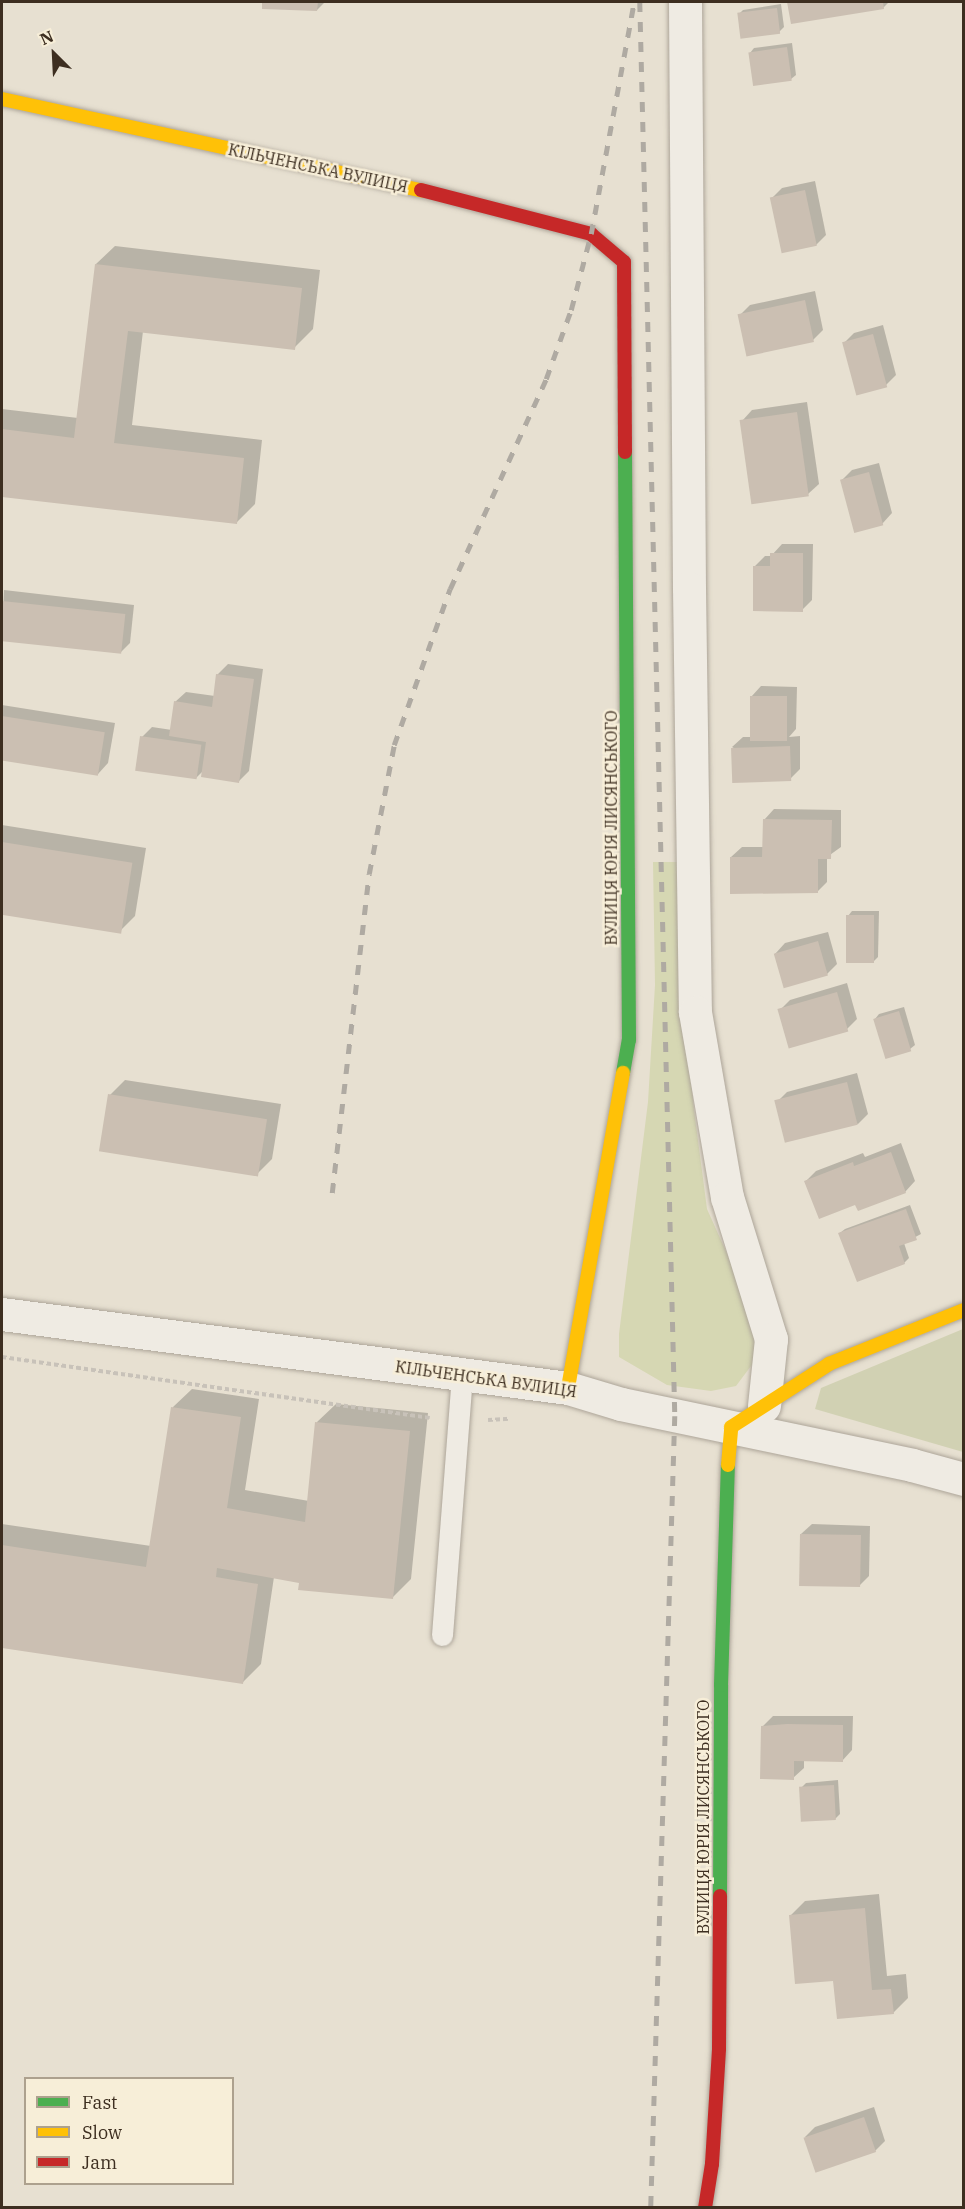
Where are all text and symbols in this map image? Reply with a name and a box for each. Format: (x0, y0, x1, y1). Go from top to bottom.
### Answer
north arrow (24, 24, 84, 84)
text: N (37, 26, 57, 49)
street label: КІЛЬЧЕНСЬКА ВУЛИЦЯ (226, 140, 410, 196)
street label: ВУЛИЦЯ ЮРІЯ ЛИСЯНСЬКОГО (601, 710, 621, 946)
street label: КІЛЬЧЕНСЬКА ВУЛИЦЯ (394, 1357, 578, 1401)
street label: ВУЛИЦЯ ЮРІЯ ЛИСЯНСЬКОГО (693, 1699, 713, 1935)
legend (24, 2077, 234, 2185)
text: Fast (82, 2091, 117, 2114)
text: Slow (82, 2121, 122, 2144)
text: Jam (82, 2151, 117, 2174)

